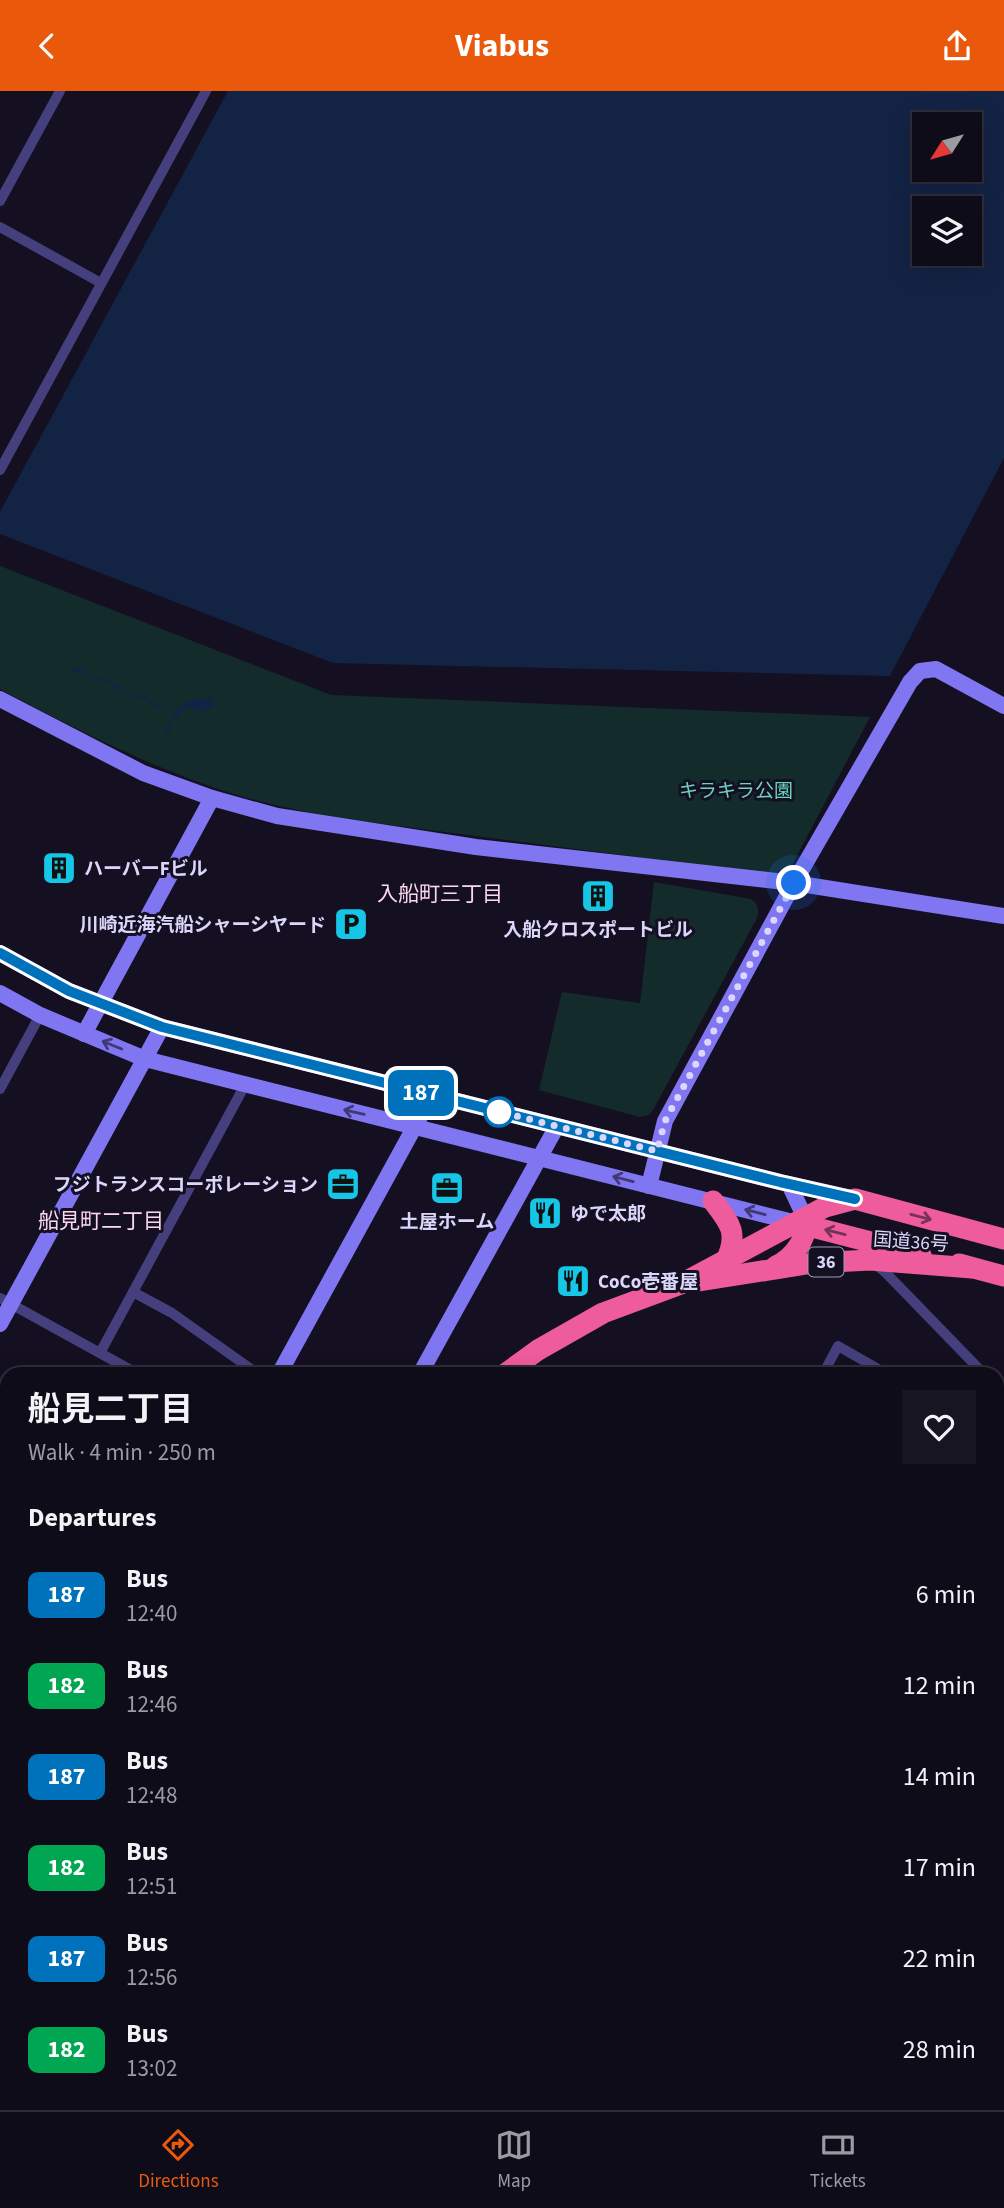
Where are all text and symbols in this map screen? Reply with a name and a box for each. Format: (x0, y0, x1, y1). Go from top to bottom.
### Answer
text: Viabus (455, 23, 549, 69)
icon: back (28, 27, 66, 65)
icon: share (938, 27, 976, 65)
north arrow (912, 112, 982, 182)
map controls (912, 112, 982, 266)
button: layers (912, 196, 982, 266)
park label: キラキラ公園 (679, 778, 793, 805)
building icon: ハーバーFビル (40, 849, 78, 887)
place label: ハーバーFビル (84, 856, 208, 883)
your location (776, 865, 811, 900)
building icon: 入船クロスポートビル (579, 877, 617, 915)
district label: 入船町三丁目 (377, 879, 503, 909)
parking icon: 川崎近海汽船シャーシヤード (332, 905, 370, 943)
place label: 川崎近海汽船シャーシヤード (79, 912, 326, 939)
place label: 入船クロスポートビル (503, 917, 693, 944)
one-way arrow (101, 1038, 123, 1051)
line badge: 187 (381, 1070, 461, 1116)
text: 187 (402, 1075, 440, 1110)
unlabelled marker (484, 1097, 514, 1127)
one-way arrow (343, 1105, 366, 1118)
office icon: フジトランスコーポレーション (324, 1165, 362, 1203)
office icon: 土屋ホーム (428, 1169, 466, 1207)
place label: フジトランスコーポレーション (53, 1172, 318, 1199)
one-way arrow (612, 1172, 634, 1185)
restaurant icon: ゆで太郎 (526, 1194, 564, 1232)
place label: ゆで太郎 (570, 1201, 646, 1228)
one-way arrow (744, 1205, 767, 1218)
district label: 船見町二丁目 (38, 1206, 164, 1236)
place label: 土屋ホーム (400, 1209, 494, 1236)
one-way arrow (909, 1211, 931, 1224)
one-way arrow (824, 1225, 846, 1238)
street label: 国道36号 (872, 1226, 950, 1259)
road number: 36 (808, 1247, 844, 1277)
restaurant icon: CoCo壱番屋 (554, 1262, 592, 1300)
place label: CoCo壱番屋 (598, 1269, 698, 1296)
text: 船見二丁目 (28, 1386, 193, 1433)
button: heart (902, 1390, 976, 1464)
text: Walk · 4 min · 250 m (28, 1436, 216, 1469)
text: Departures (28, 1499, 156, 1536)
text: Bus (126, 1560, 168, 1597)
text: 6 min (916, 1576, 976, 1613)
text: 187 (47, 1577, 86, 1612)
text: 12:40 (126, 1597, 177, 1630)
text: Bus (126, 1651, 168, 1688)
text: 12 min (903, 1667, 976, 1704)
text: 182 (47, 1668, 86, 1703)
text: 12:46 (126, 1688, 177, 1721)
text: Bus (126, 1742, 168, 1779)
text: 14 min (903, 1758, 976, 1795)
text: 187 (47, 1759, 86, 1794)
text: 12:48 (126, 1779, 177, 1812)
text: Bus (126, 1833, 168, 1870)
text: 17 min (903, 1849, 976, 1886)
text: 182 (47, 1850, 86, 1885)
text: 12:51 (126, 1870, 177, 1903)
text: Bus (126, 1924, 168, 1961)
text: 22 min (903, 1940, 976, 1977)
text: 187 (47, 1941, 86, 1976)
text: 12:56 (126, 1961, 177, 1994)
text: Bus (126, 2015, 168, 2052)
text: 28 min (903, 2031, 976, 2068)
text: 182 (47, 2032, 86, 2067)
text: 13:02 (126, 2052, 177, 2085)
tab: Directions (138, 2126, 219, 2195)
tab: Map (495, 2126, 533, 2195)
tab: Tickets (810, 2126, 866, 2195)

